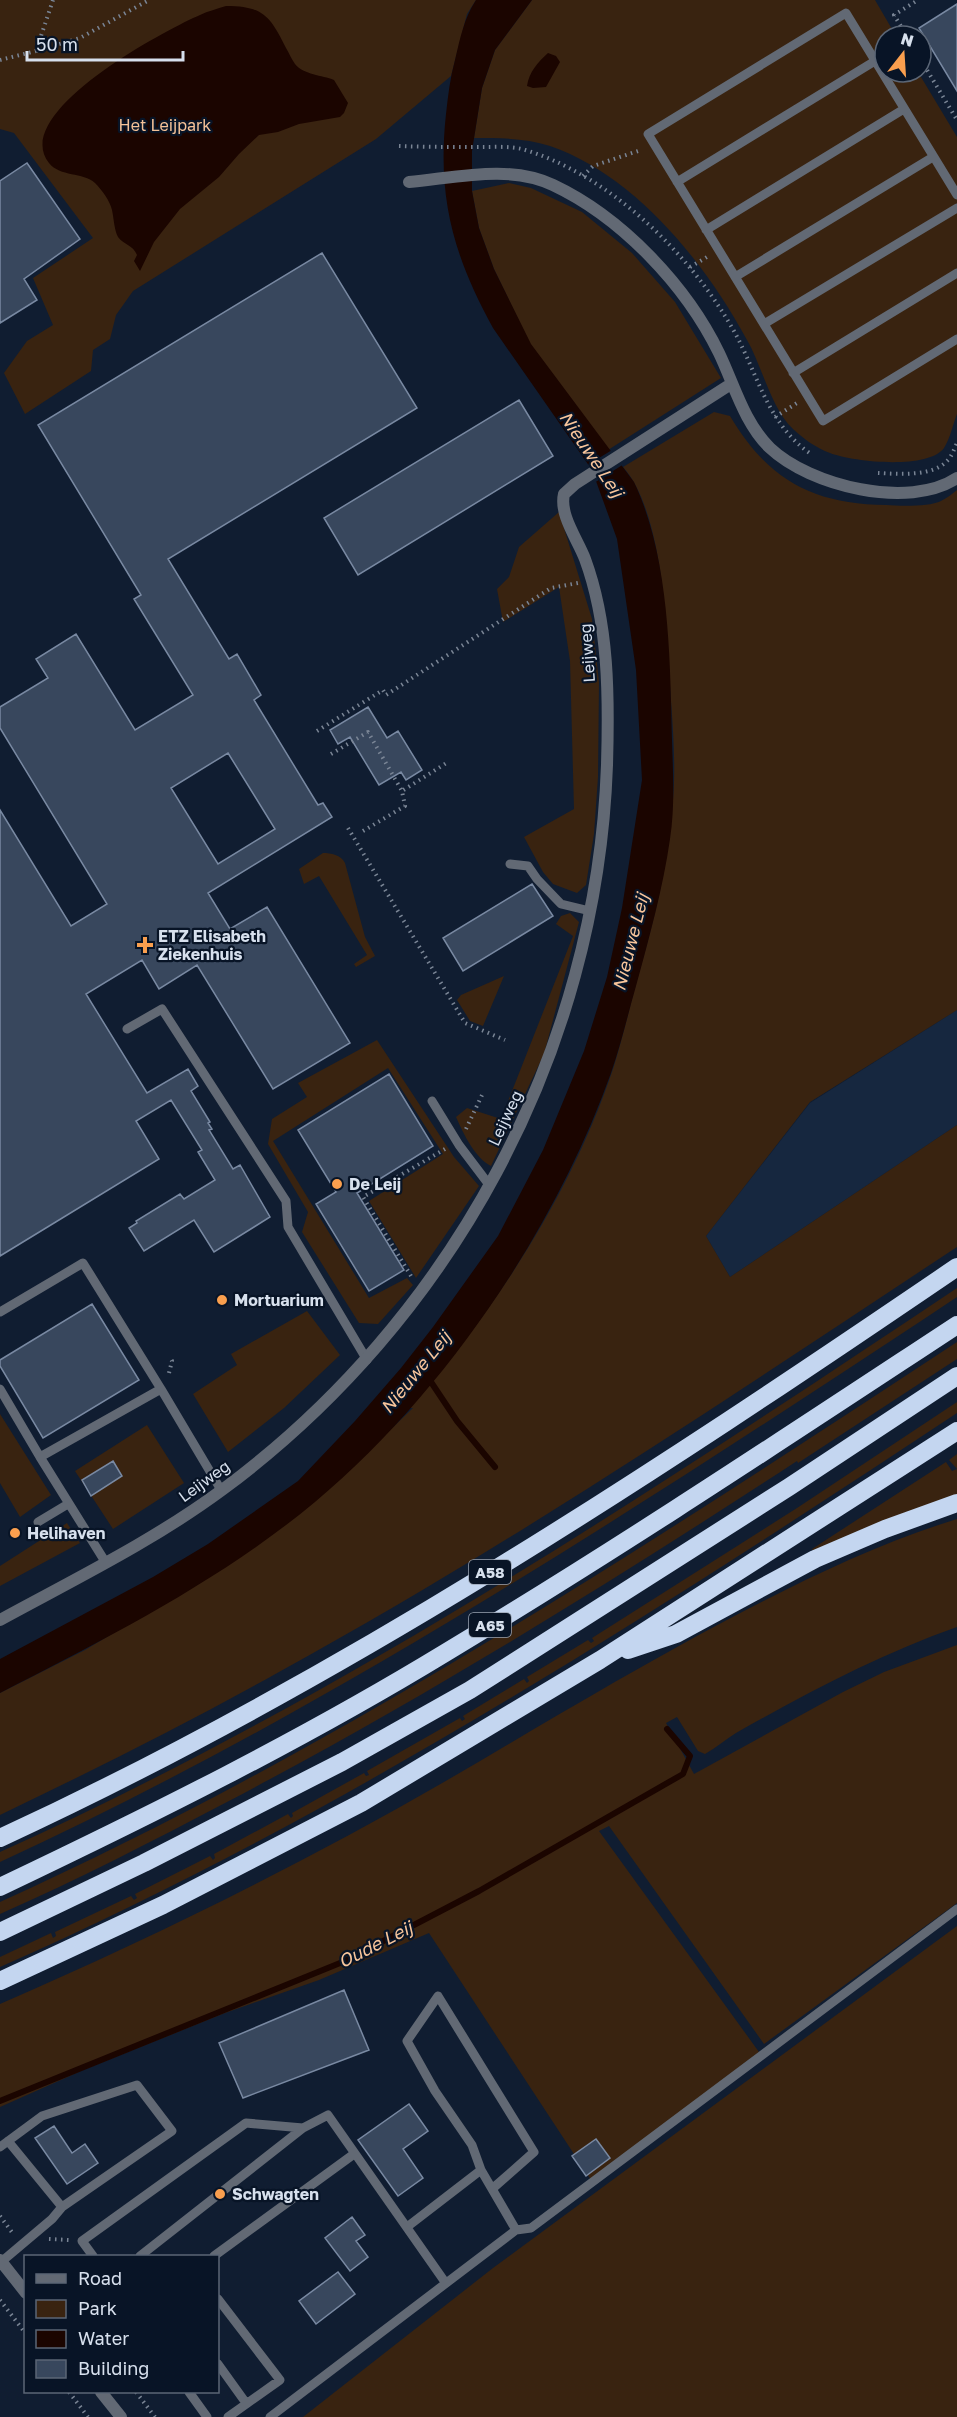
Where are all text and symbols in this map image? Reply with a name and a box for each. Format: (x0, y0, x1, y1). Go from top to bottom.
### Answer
scale bar (27, 24, 183, 62)
north arrow (873, 24, 933, 84)
text: N (899, 28, 916, 51)
text: 50 m (36, 33, 78, 55)
park label: Het Leijpark (119, 115, 211, 135)
water label: Nieuwe Leij (555, 407, 630, 503)
street label: Leijweg (575, 623, 599, 683)
water label: Nieuwe Leij (607, 889, 653, 993)
place label: ETZ Elisabeth Ziekenhuis (158, 926, 266, 964)
marker: ETZ Elisabeth Ziekenhuis (136, 936, 154, 954)
street label: Leijweg (484, 1087, 526, 1149)
place label: De Leij (349, 1174, 401, 1194)
marker: De Leij (330, 1177, 344, 1191)
place label: Mortuarium (234, 1290, 324, 1310)
marker: Mortuarium (215, 1293, 229, 1307)
water label: Nieuwe Leij (375, 1325, 456, 1418)
street label: Leijweg (174, 1456, 234, 1506)
place label: Helihaven (27, 1523, 105, 1543)
marker: Helihaven (8, 1526, 22, 1540)
road number: A58 (469, 1560, 511, 1584)
road number: A65 (469, 1613, 511, 1637)
water label: Oude Leij (334, 1915, 418, 1972)
place label: Schwagten (232, 2184, 319, 2204)
marker: Schwagten (213, 2187, 227, 2201)
legend (24, 2255, 219, 2393)
text: Road (78, 2267, 122, 2289)
text: Park (78, 2297, 117, 2319)
text: Water (78, 2327, 129, 2349)
text: Building (78, 2357, 149, 2379)

